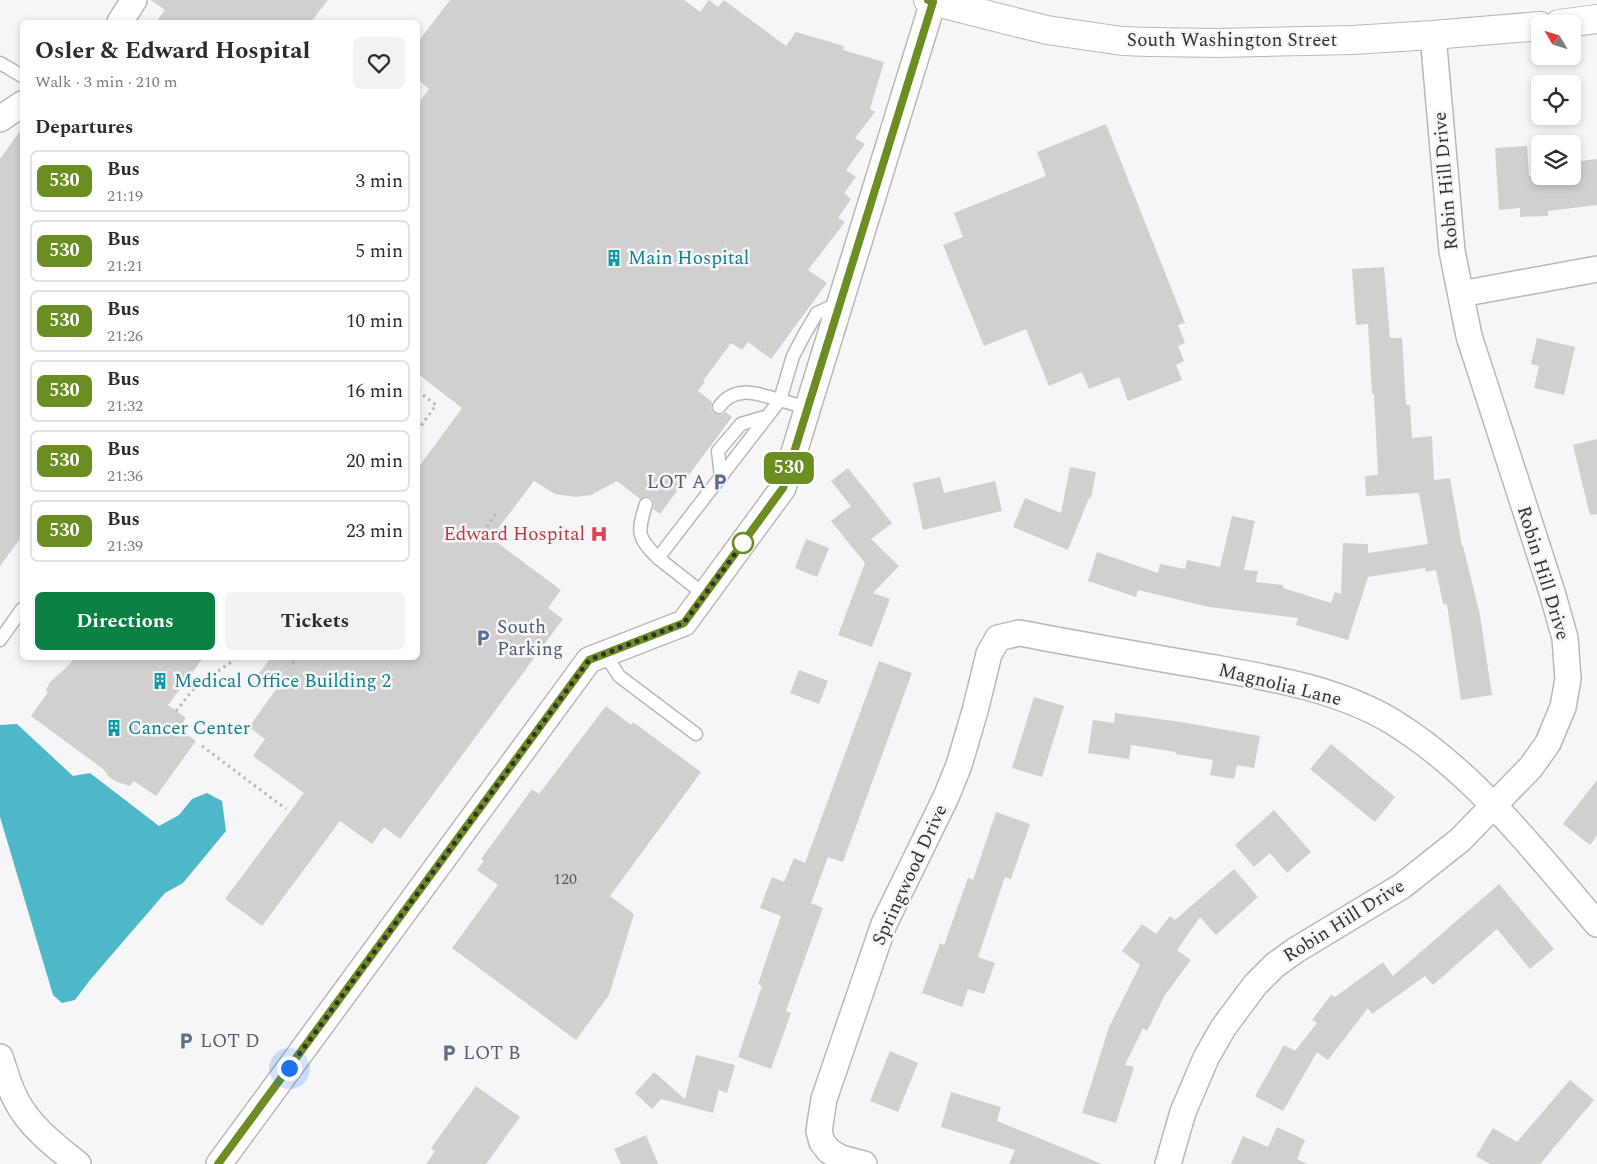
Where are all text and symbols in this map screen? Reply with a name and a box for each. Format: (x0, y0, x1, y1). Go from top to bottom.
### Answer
north arrow (1531, 15, 1581, 65)
map controls (1531, 15, 1581, 185)
street label: South Washington Street (1127, 26, 1338, 55)
text: Osler & Edward Hospital (35, 33, 310, 69)
button: heart (353, 37, 405, 89)
text: Walk · 3 min · 210 m (35, 70, 178, 94)
button: locate (1531, 75, 1581, 125)
street label: Robin Hill Drive (1426, 111, 1466, 251)
text: Departures (35, 113, 133, 142)
button: layers (1531, 135, 1581, 185)
text: Bus (107, 155, 140, 184)
text: 530 (49, 167, 80, 194)
text: 3 min (355, 167, 403, 196)
text: 21:19 (107, 184, 143, 208)
text: Bus (107, 225, 140, 254)
text: 530 (49, 237, 80, 264)
text: 5 min (355, 237, 403, 266)
place label: Main Hospital (628, 244, 749, 273)
building icon: Main Hospital (604, 248, 624, 268)
text: 21:21 (107, 254, 143, 278)
text: Bus (107, 295, 140, 324)
text: 530 (49, 307, 80, 334)
text: 10 min (346, 307, 403, 336)
text: 21:26 (107, 324, 143, 348)
text: Bus (107, 365, 140, 394)
text: 530 (49, 377, 80, 404)
text: 16 min (346, 377, 403, 406)
text: 21:32 (107, 394, 143, 418)
text: Bus (107, 435, 140, 464)
text: 530 (49, 447, 80, 474)
text: 20 min (346, 447, 403, 476)
line badge: 530 (760, 452, 818, 484)
text: 530 (774, 454, 804, 481)
text: 21:36 (107, 464, 143, 488)
place label: LOT A (647, 468, 706, 497)
parking icon: LOT A (710, 472, 730, 492)
street label: Robin Hill Drive (1509, 502, 1577, 644)
text: Bus (107, 505, 140, 534)
text: 530 (49, 517, 80, 544)
text: 23 min (346, 517, 403, 546)
place label: Edward Hospital (443, 520, 585, 549)
hospital icon: Edward Hospital (589, 524, 609, 544)
unlabelled marker (732, 532, 754, 554)
text: 21:39 (107, 534, 143, 558)
button: Directions (35, 592, 215, 650)
button: Tickets (225, 592, 405, 650)
place label: South Parking (497, 613, 563, 664)
parking icon: South Parking (473, 628, 493, 648)
street label: Magnolia Lane (1215, 656, 1345, 714)
place label: Medical Office Building 2 (174, 667, 391, 696)
building icon: Medical Office Building 2 (150, 671, 170, 691)
place label: Cancer Center (128, 714, 251, 743)
building icon: Cancer Center (104, 718, 124, 738)
street label: Springwood Drive (865, 800, 955, 950)
house number: 120 (553, 867, 577, 891)
street label: Robin Hill Drive (1277, 872, 1411, 970)
place label: LOT D (200, 1027, 260, 1056)
parking icon: LOT D (176, 1031, 196, 1051)
place label: LOT B (463, 1039, 520, 1068)
parking icon: LOT B (439, 1043, 459, 1063)
your location (277, 1056, 302, 1081)

